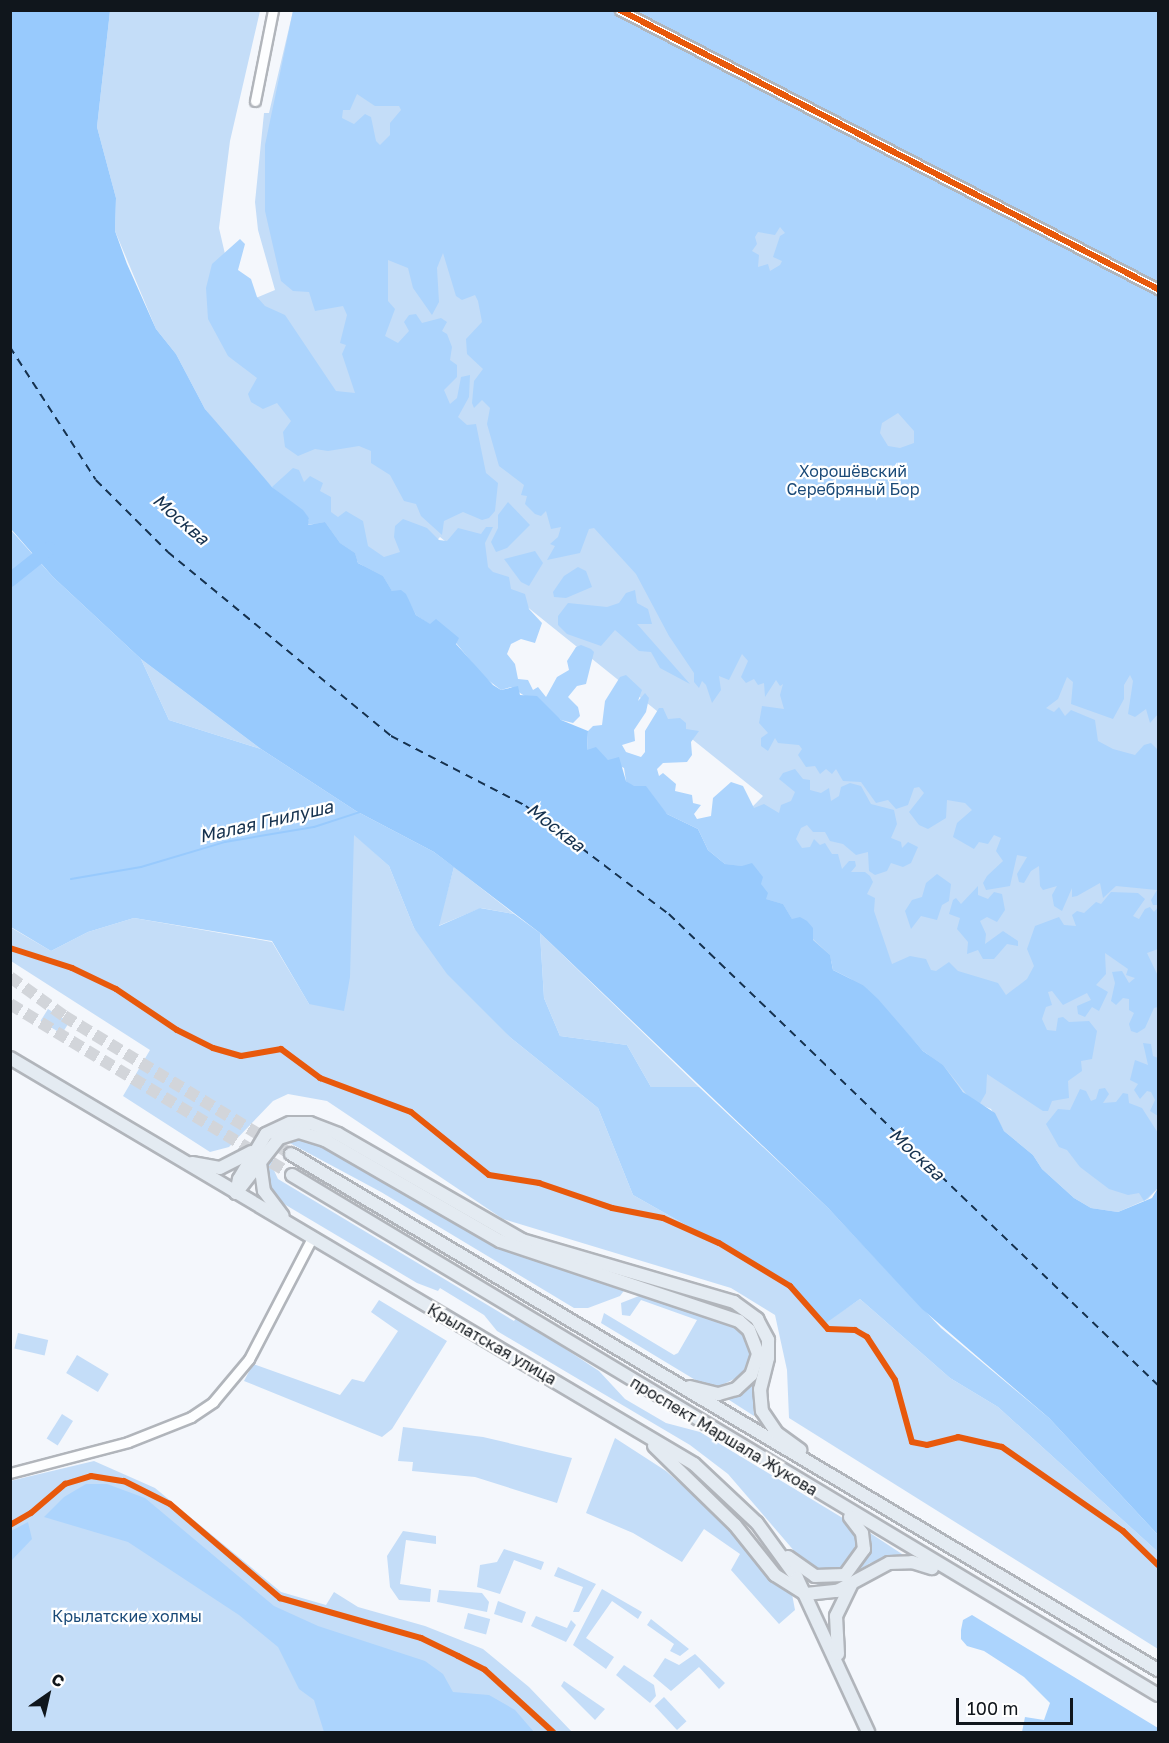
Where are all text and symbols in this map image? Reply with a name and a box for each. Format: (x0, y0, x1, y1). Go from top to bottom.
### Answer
park label: Хорошёвский Серебряный Бор (786, 461, 920, 499)
water label: Москва (149, 489, 213, 549)
water label: Малая Гнилуша (197, 795, 335, 847)
water label: Москва (523, 798, 589, 856)
water label: Москва (885, 1123, 949, 1185)
street label: Крылатская улица (424, 1299, 560, 1389)
street label: проспект Маршала Жукова (627, 1372, 821, 1500)
park label: Крылатские холмы (52, 1606, 202, 1626)
north arrow (18, 1665, 78, 1725)
text: С (48, 1669, 68, 1692)
scale bar (959, 1686, 1076, 1724)
text: 100 m (967, 1697, 1018, 1719)

